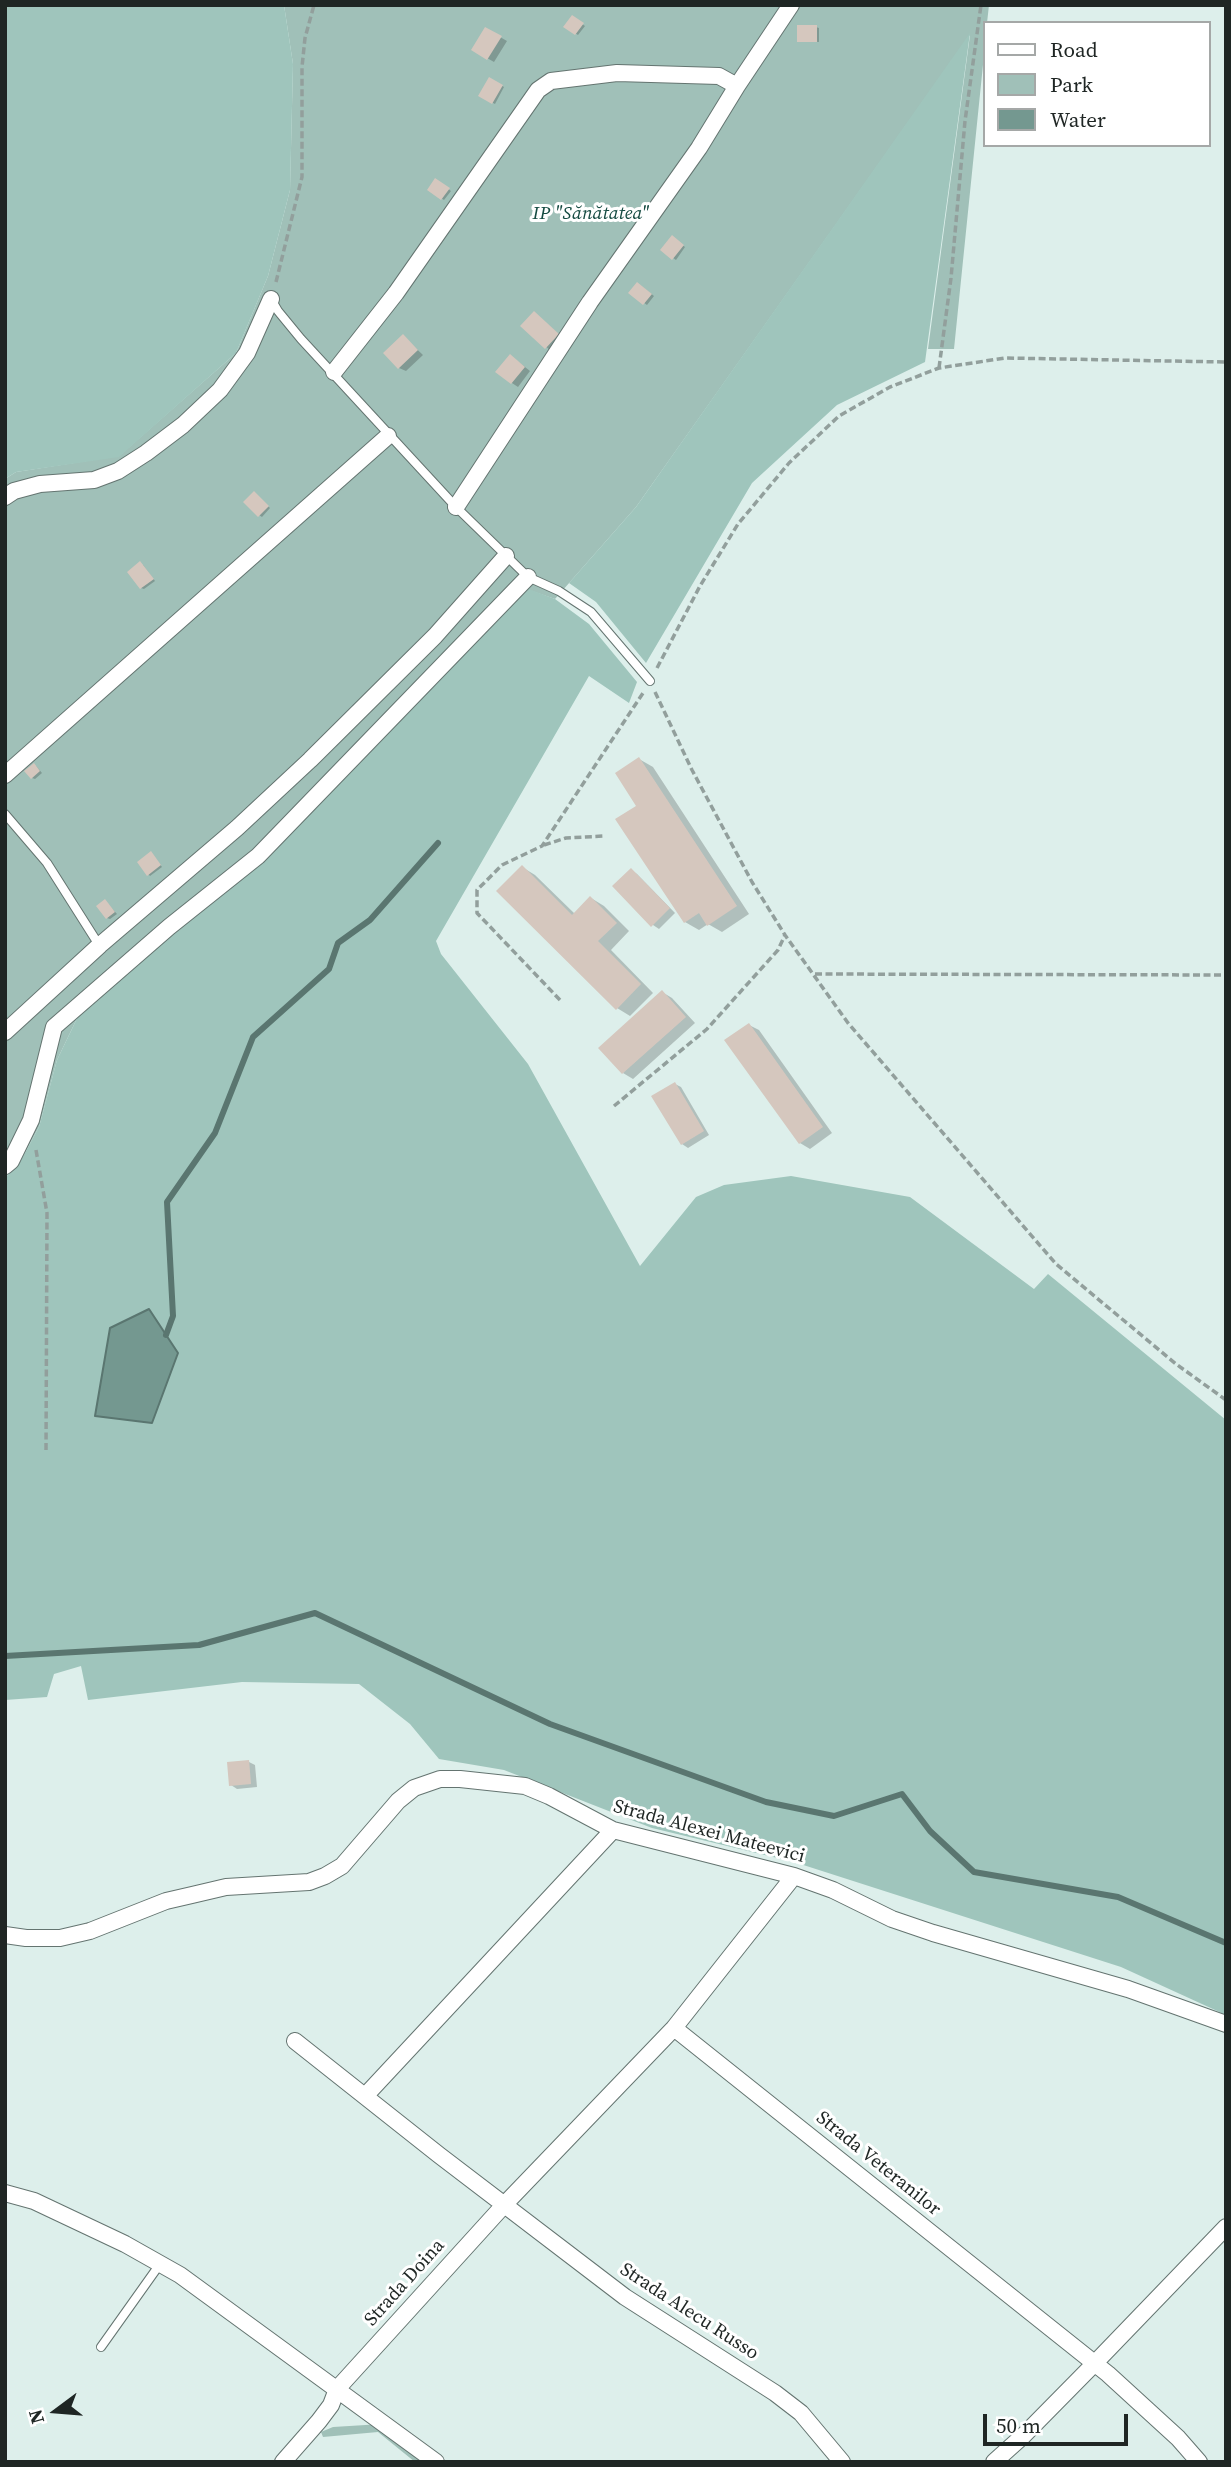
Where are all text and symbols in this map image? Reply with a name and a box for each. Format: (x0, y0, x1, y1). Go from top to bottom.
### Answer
legend (982, 21, 1210, 147)
text: Road (1050, 35, 1098, 64)
text: Park (1050, 70, 1093, 99)
text: Water (1050, 105, 1106, 134)
park label: IP "Sănătatea" (533, 203, 649, 225)
street label: Strada Alexei Mateevici (611, 1795, 807, 1869)
street label: Strada Veteranilor (811, 2107, 945, 2221)
street label: Strada Doina (360, 2235, 450, 2331)
street label: Strada Alecu Russo (615, 2259, 763, 2365)
north arrow (21, 2376, 91, 2446)
scale bar (986, 2400, 1131, 2444)
text: N (21, 2407, 50, 2427)
text: 50 m (996, 2411, 1041, 2440)

